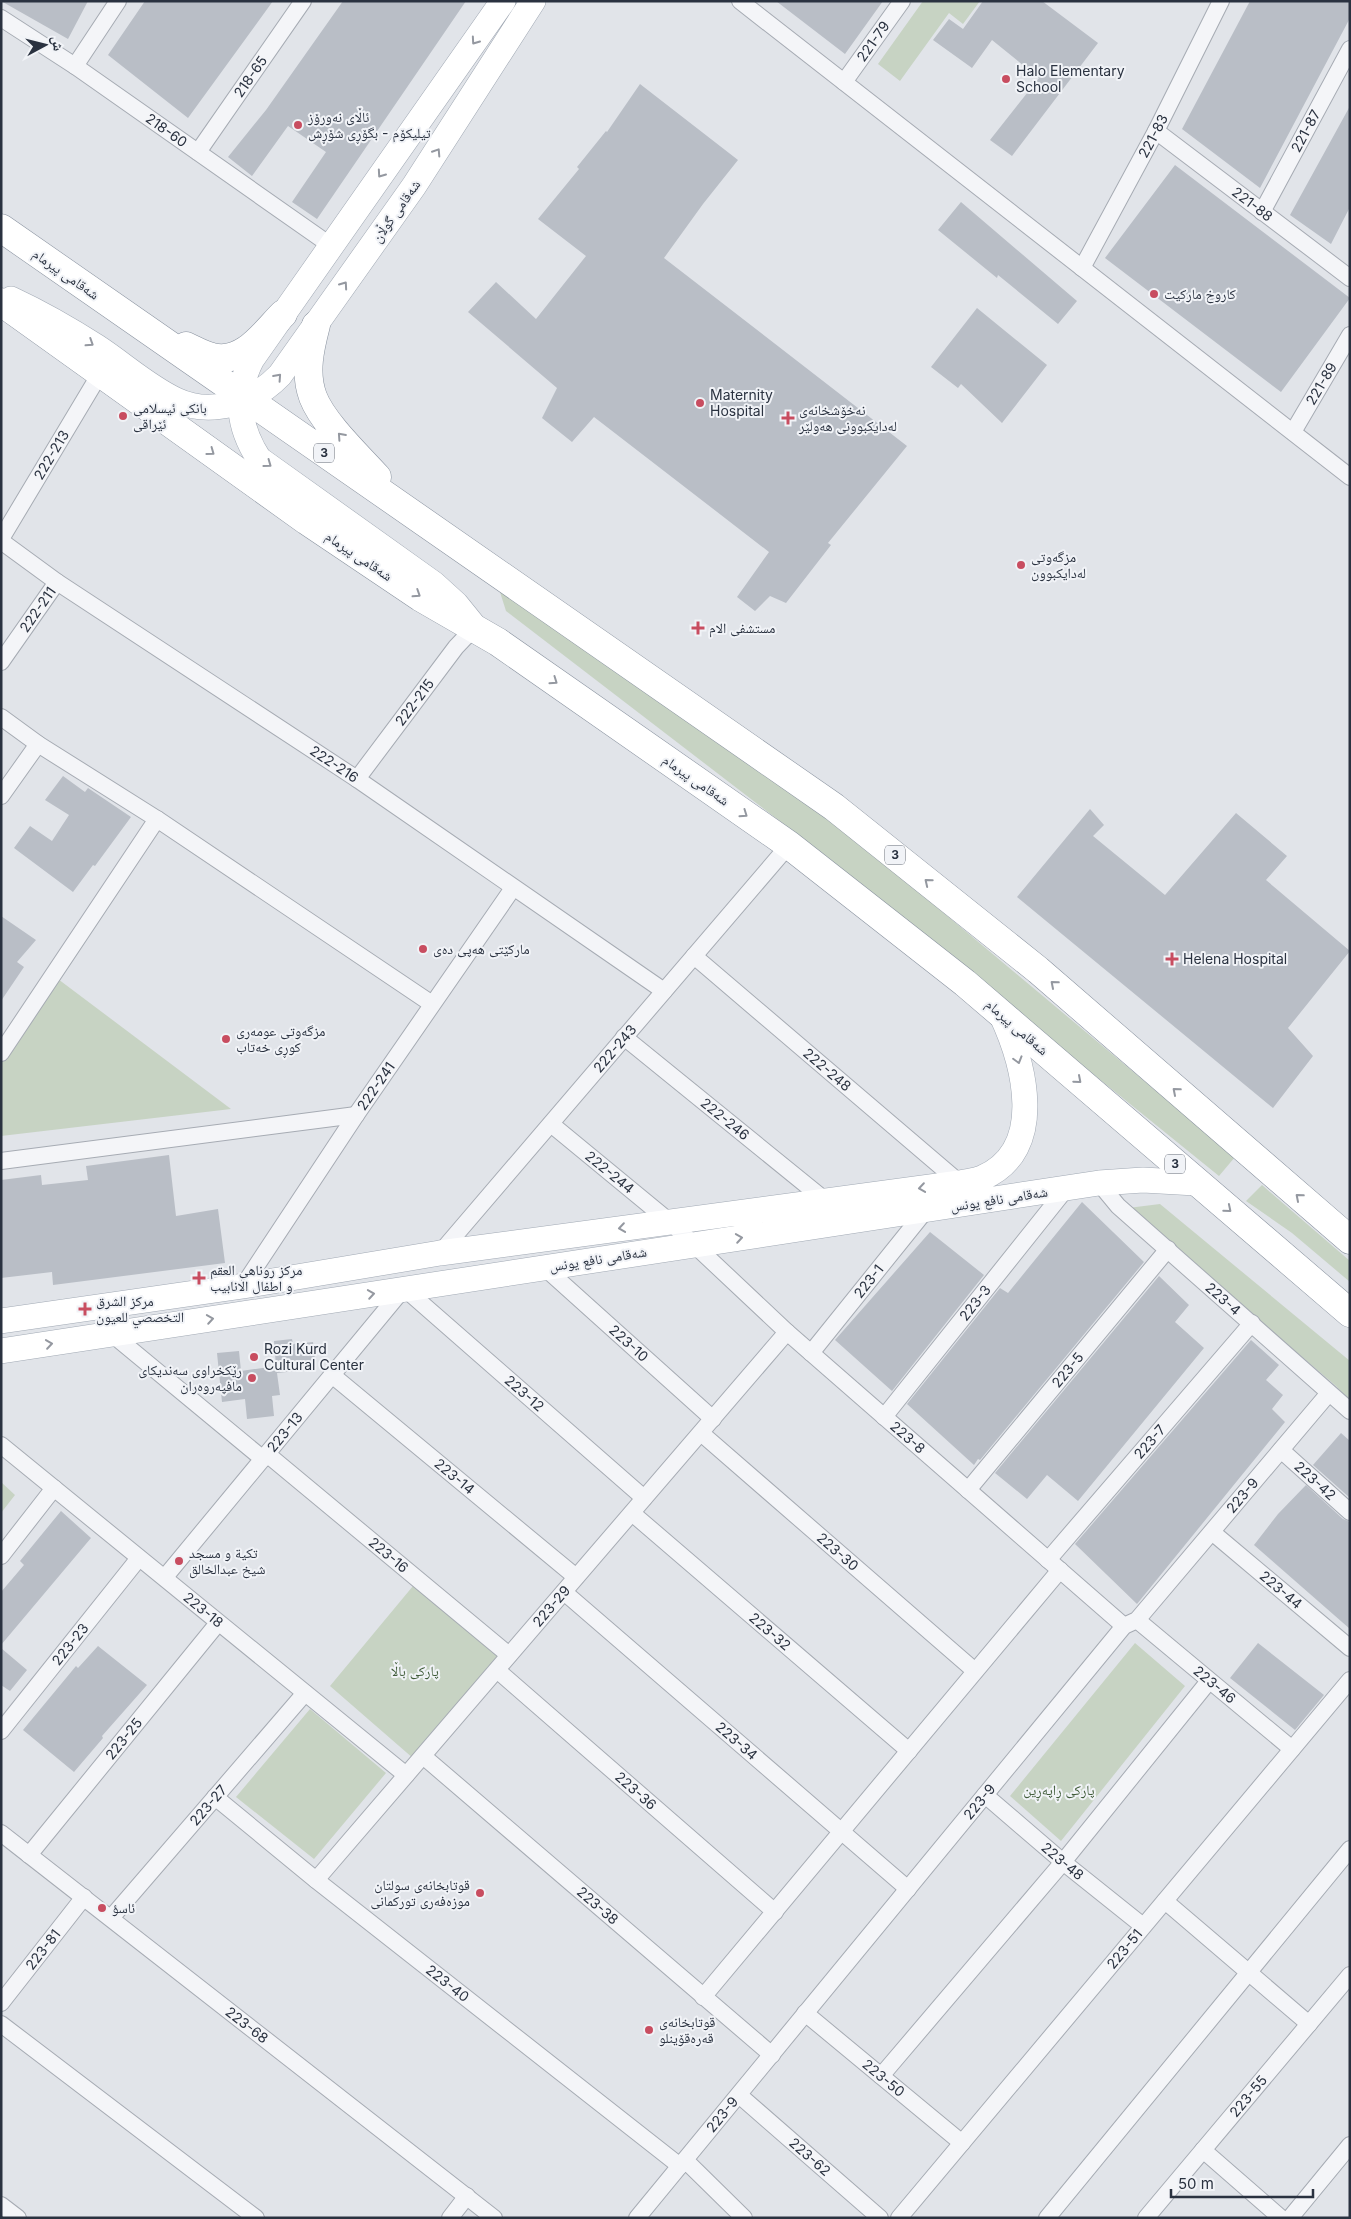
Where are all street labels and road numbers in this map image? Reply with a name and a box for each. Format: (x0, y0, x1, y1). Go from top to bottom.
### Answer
street label: 221-79 (853, 18, 893, 64)
street label: 218-65 (230, 52, 270, 100)
street label: 221-87 (1287, 107, 1324, 155)
street label: 218-60 (143, 109, 191, 150)
street label: 221-83 (1134, 111, 1171, 160)
street label: شەقامی گوڵان (367, 176, 424, 246)
street label: 221-88 (1229, 183, 1276, 225)
street label: شەقامی پیرمام (29, 244, 103, 304)
street label: 221-89 (1302, 359, 1340, 408)
street label: 222-213 (30, 427, 72, 482)
road number: 3 (314, 443, 334, 462)
street label: شەقامی پیرمام (321, 527, 396, 586)
street label: 222-211 (16, 583, 59, 635)
street label: 222-215 (391, 675, 437, 729)
street label: 222-216 (307, 742, 362, 786)
street label: شەقامی پیرمام (659, 750, 733, 810)
road number: 3 (885, 846, 905, 864)
street label: شەقامی پیرمام (981, 995, 1052, 1060)
street label: 222-243 (589, 1021, 640, 1076)
street label: 222-248 (800, 1044, 855, 1094)
street label: 222-241 (353, 1059, 398, 1113)
street label: 222-246 (697, 1094, 753, 1143)
street label: 222-244 (582, 1147, 638, 1197)
road number: 3 (1165, 1154, 1185, 1174)
street label: شەقامی نافع یونس (949, 1182, 1049, 1217)
street label: شەقامی نافع یونس (548, 1242, 648, 1277)
street label: 223-1 (850, 1261, 887, 1301)
street label: 223-4 (1202, 1278, 1244, 1318)
street label: 223-3 (955, 1281, 994, 1324)
street label: 223-10 (606, 1321, 652, 1365)
street label: 223-5 (1048, 1349, 1087, 1391)
street label: 223-12 (502, 1371, 548, 1415)
street label: 223-13 (263, 1408, 306, 1455)
street label: 223-8 (887, 1417, 929, 1457)
street label: 223-7 (1130, 1421, 1169, 1462)
street label: 223-14 (431, 1454, 478, 1498)
street label: 223-42 (1291, 1457, 1340, 1503)
street label: 223-9 (1222, 1474, 1262, 1516)
street label: 223-30 (814, 1529, 862, 1574)
street label: 223-16 (366, 1533, 412, 1576)
street label: 223-44 (1256, 1567, 1306, 1612)
street label: 223-29 (529, 1582, 573, 1630)
street label: 223-18 (180, 1588, 227, 1631)
street label: 223-32 (746, 1609, 795, 1654)
street label: 223-23 (48, 1619, 92, 1668)
street label: 223-46 (1190, 1662, 1240, 1707)
street label: 223-25 (101, 1714, 145, 1763)
street label: 223-34 (713, 1718, 761, 1763)
street label: 223-36 (612, 1768, 660, 1813)
street label: 223-9 (959, 1780, 999, 1823)
street label: 223-27 (186, 1781, 230, 1829)
street label: 223-48 (1038, 1838, 1087, 1883)
street label: 223-38 (574, 1883, 622, 1928)
street label: 223-51 (1103, 1925, 1146, 1972)
street label: 223-81 (21, 1926, 64, 1973)
street label: 223-40 (423, 1961, 473, 2005)
street label: 223-68 (222, 2003, 272, 2047)
street label: 223-50 (859, 2055, 908, 2100)
street label: 223-55 (1226, 2072, 1270, 2120)
street label: 223-9 (702, 2093, 741, 2135)
street label: 223-62 (786, 2134, 834, 2179)

